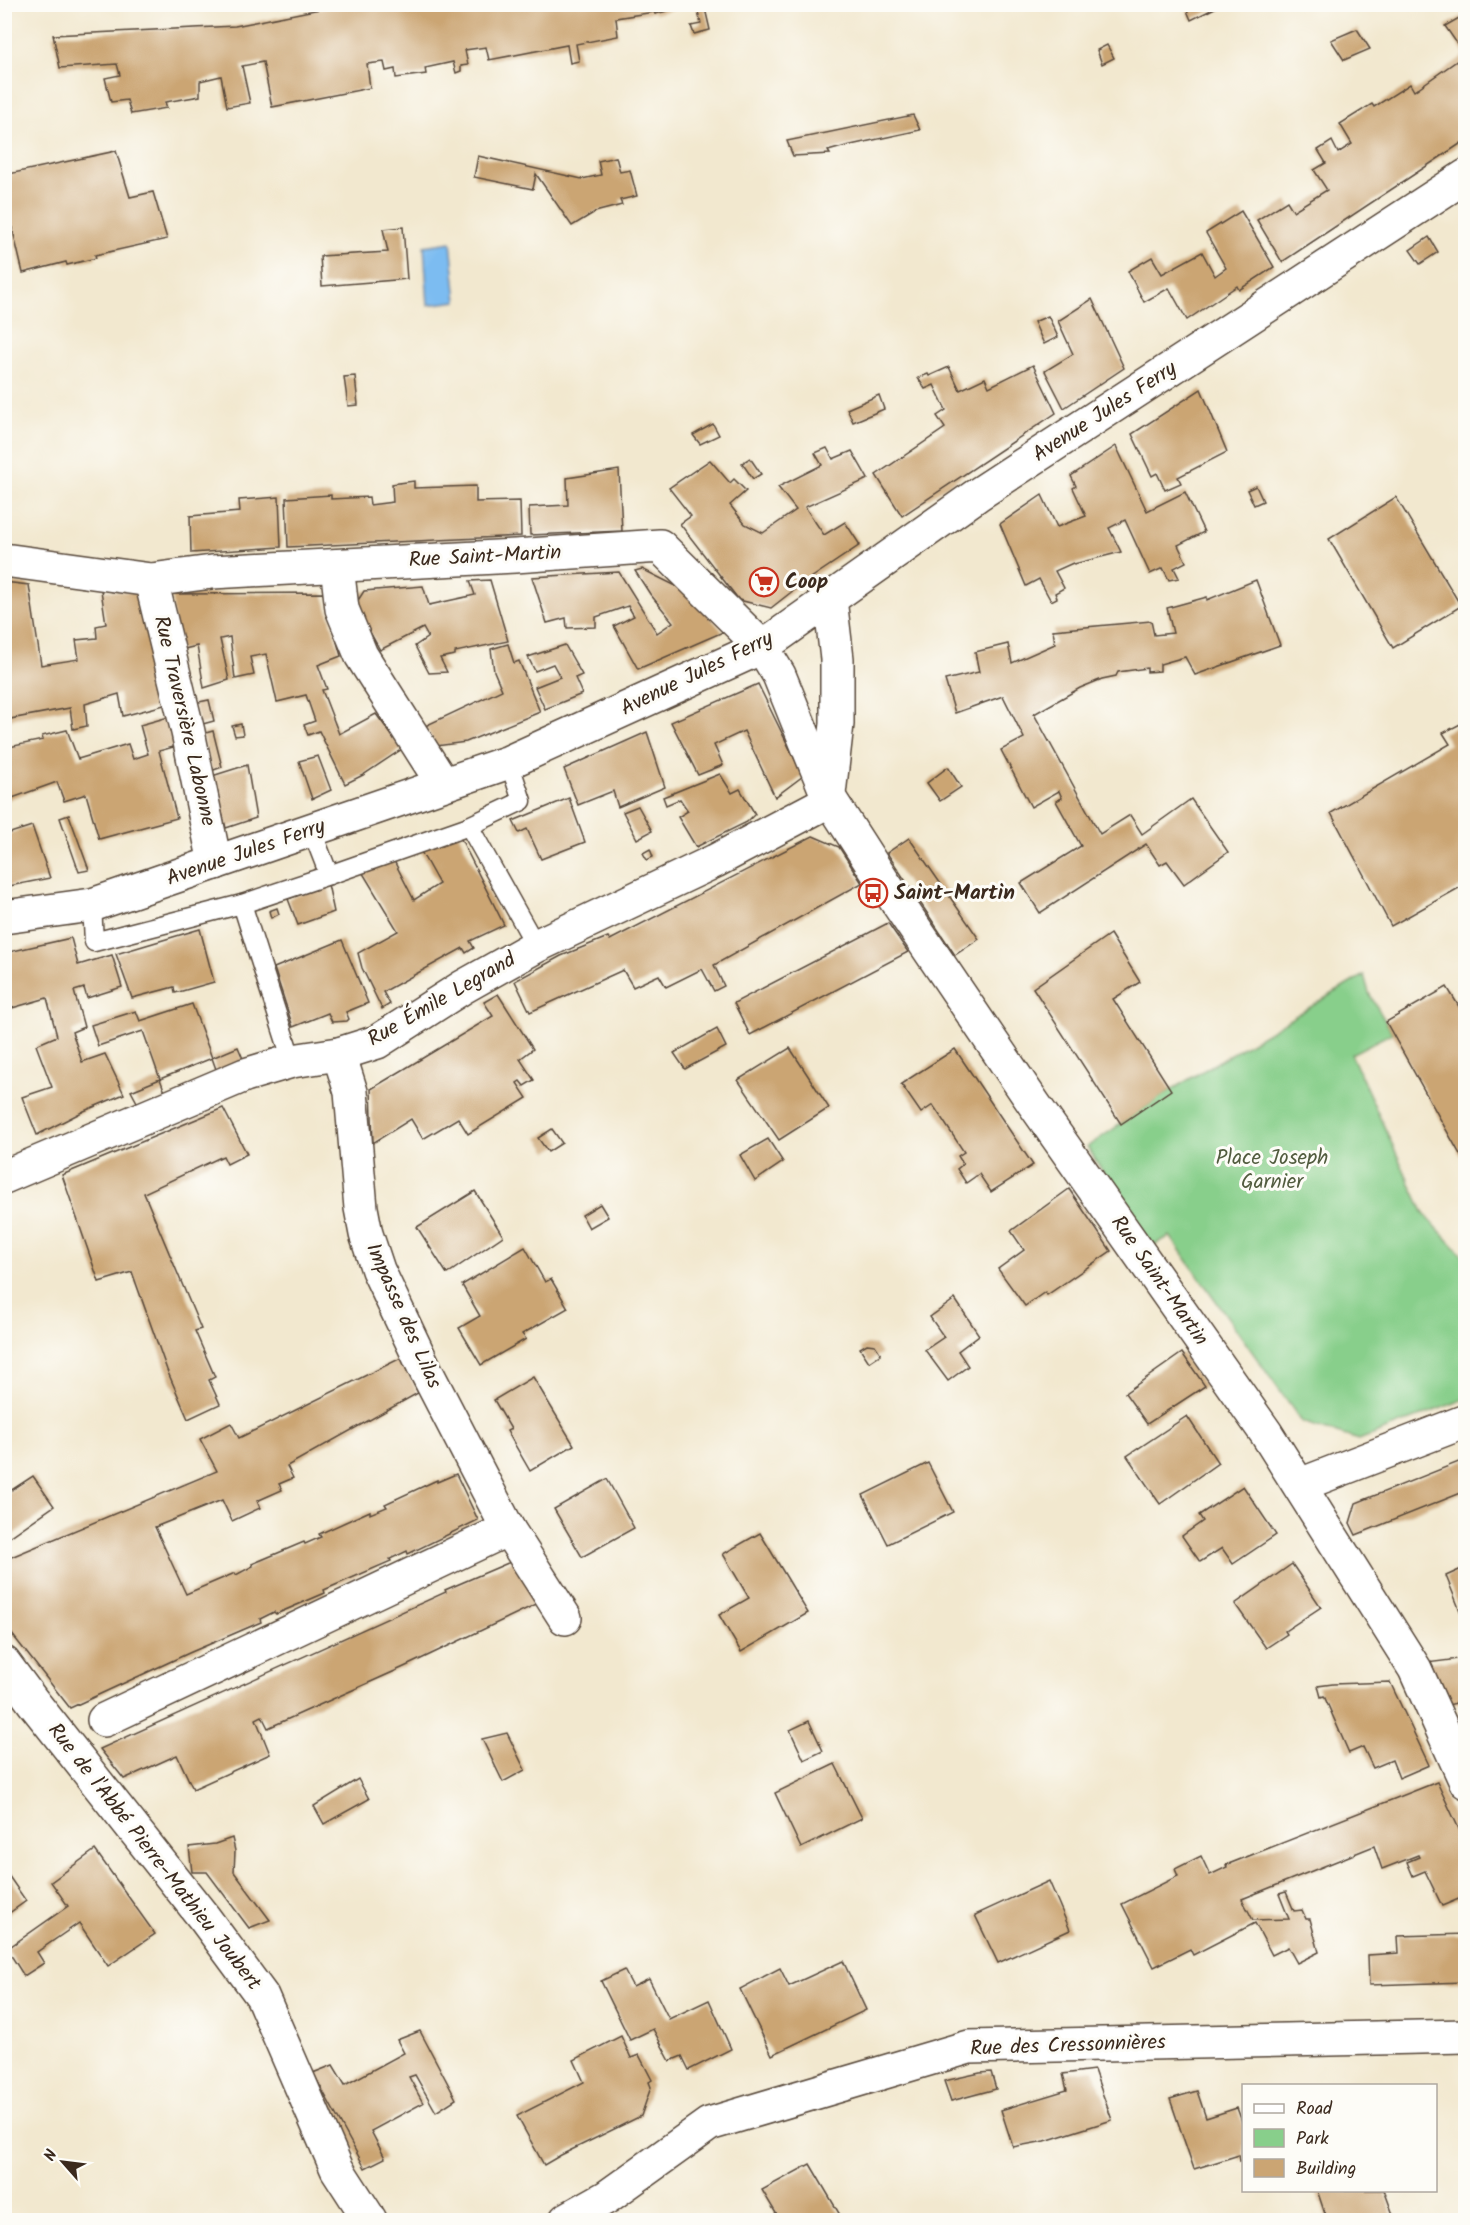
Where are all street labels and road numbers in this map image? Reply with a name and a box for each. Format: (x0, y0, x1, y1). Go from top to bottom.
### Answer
street label: Avenue Jules Ferry (1026, 353, 1184, 471)
street label: Rue Saint-Martin (408, 537, 562, 577)
street label: Rue Traversière Labonne (144, 612, 224, 830)
street label: Avenue Jules Ferry (615, 623, 779, 725)
street label: Avenue Jules Ferry (162, 810, 330, 896)
street label: Rue Émile Legrand (362, 944, 523, 1056)
street label: Rue Saint-Martin (1102, 1209, 1216, 1353)
street label: Impasse des Lilas (356, 1238, 450, 1394)
street label: Rue de l'Abbé Pierre-Mathieu Joubert (39, 1716, 270, 1999)
street label: Rue des Cressonnières (970, 2026, 1166, 2066)

